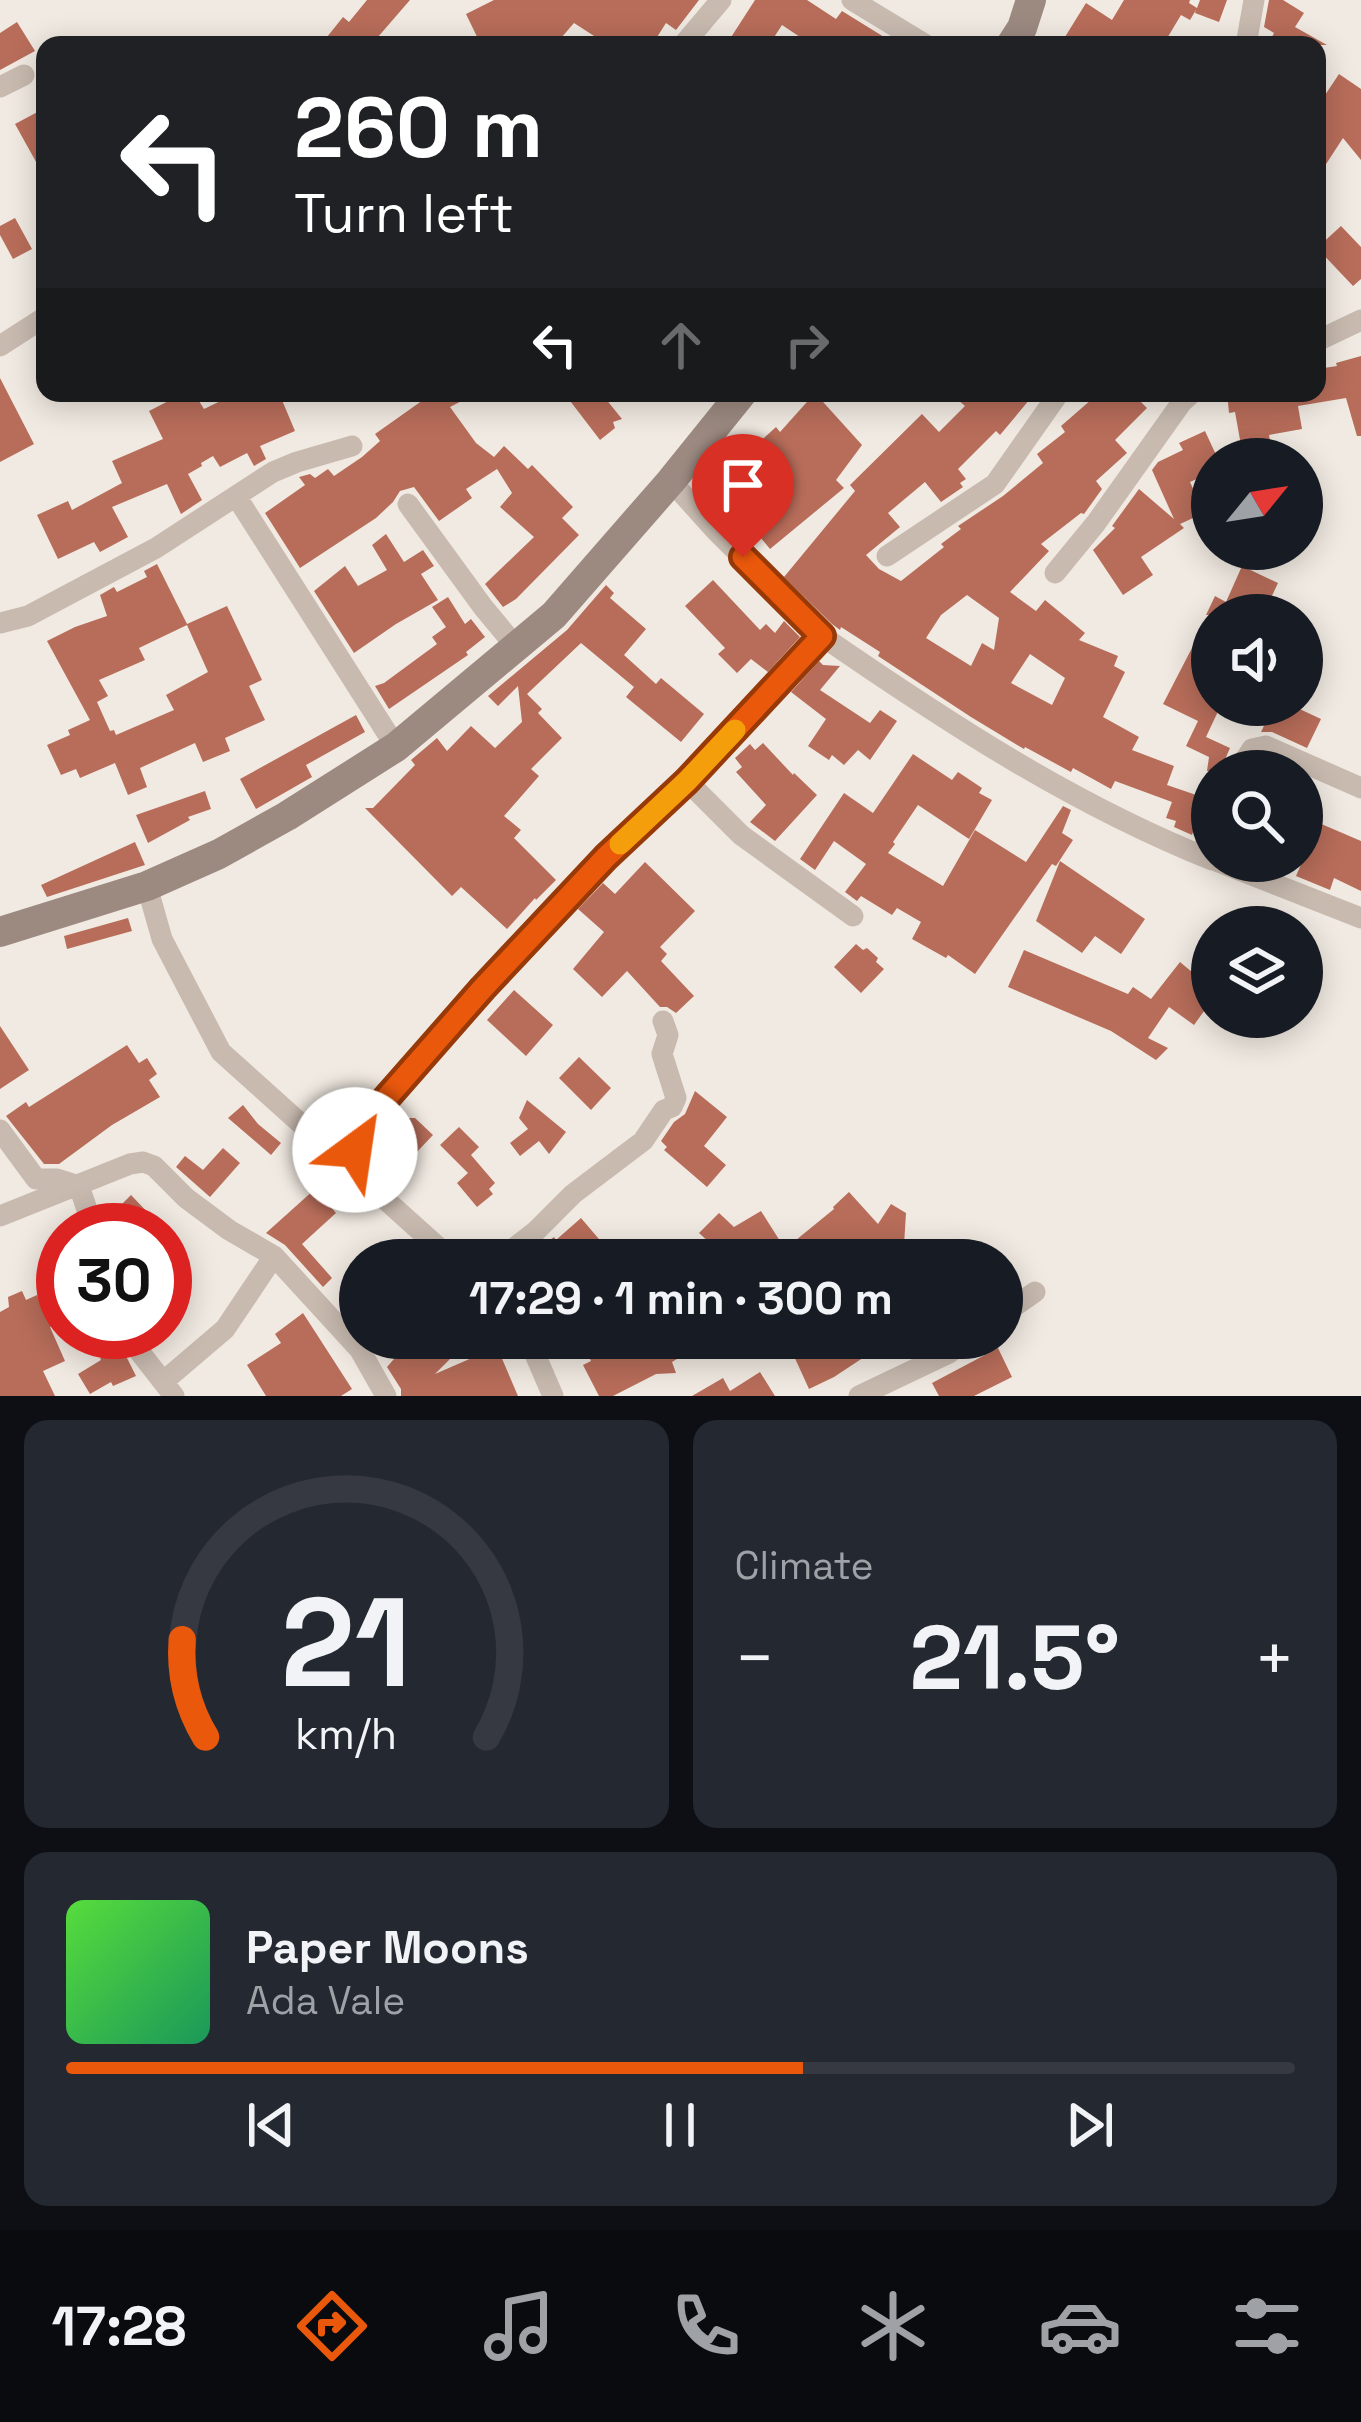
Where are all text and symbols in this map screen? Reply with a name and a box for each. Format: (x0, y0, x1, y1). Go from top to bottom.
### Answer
text: 260 m (294, 74, 543, 182)
icon: left (96, 84, 252, 240)
text: Turn left (294, 179, 514, 248)
icon: left (522, 312, 588, 378)
icon: ahead (648, 312, 714, 378)
icon: right (774, 312, 840, 378)
pin (692, 434, 794, 557)
north arrow (1191, 438, 1323, 570)
map controls (1191, 438, 1323, 1038)
icon: arrive (710, 452, 776, 518)
button: sound (1191, 594, 1323, 726)
button: search (1191, 750, 1323, 882)
button: layers (1191, 906, 1323, 1038)
position arrow (292, 1087, 418, 1213)
speed limit sign: 30 (36, 1203, 192, 1359)
text: 17:29 · 1 min · 300 m (469, 1270, 893, 1327)
text: Climate (735, 1541, 874, 1590)
text: 21 (281, 1563, 412, 1722)
text: 21.5° (910, 1600, 1120, 1715)
text: − (735, 1616, 775, 1700)
text: + (1254, 1616, 1295, 1700)
text: km/h (295, 1707, 397, 1762)
text: Paper Moons (246, 1919, 529, 1976)
text: Ada Vale (246, 1976, 405, 2025)
icon: previous (238, 2092, 304, 2158)
icon: pause (647, 2092, 713, 2158)
icon: next (1057, 2092, 1123, 2158)
icon: directions (290, 2284, 374, 2368)
icon: music (477, 2284, 561, 2368)
icon: phone (664, 2284, 748, 2368)
icon: climate (851, 2284, 935, 2368)
icon: car (1038, 2284, 1122, 2368)
icon: filters (1225, 2284, 1309, 2368)
text: 17:28 (52, 2292, 186, 2361)

